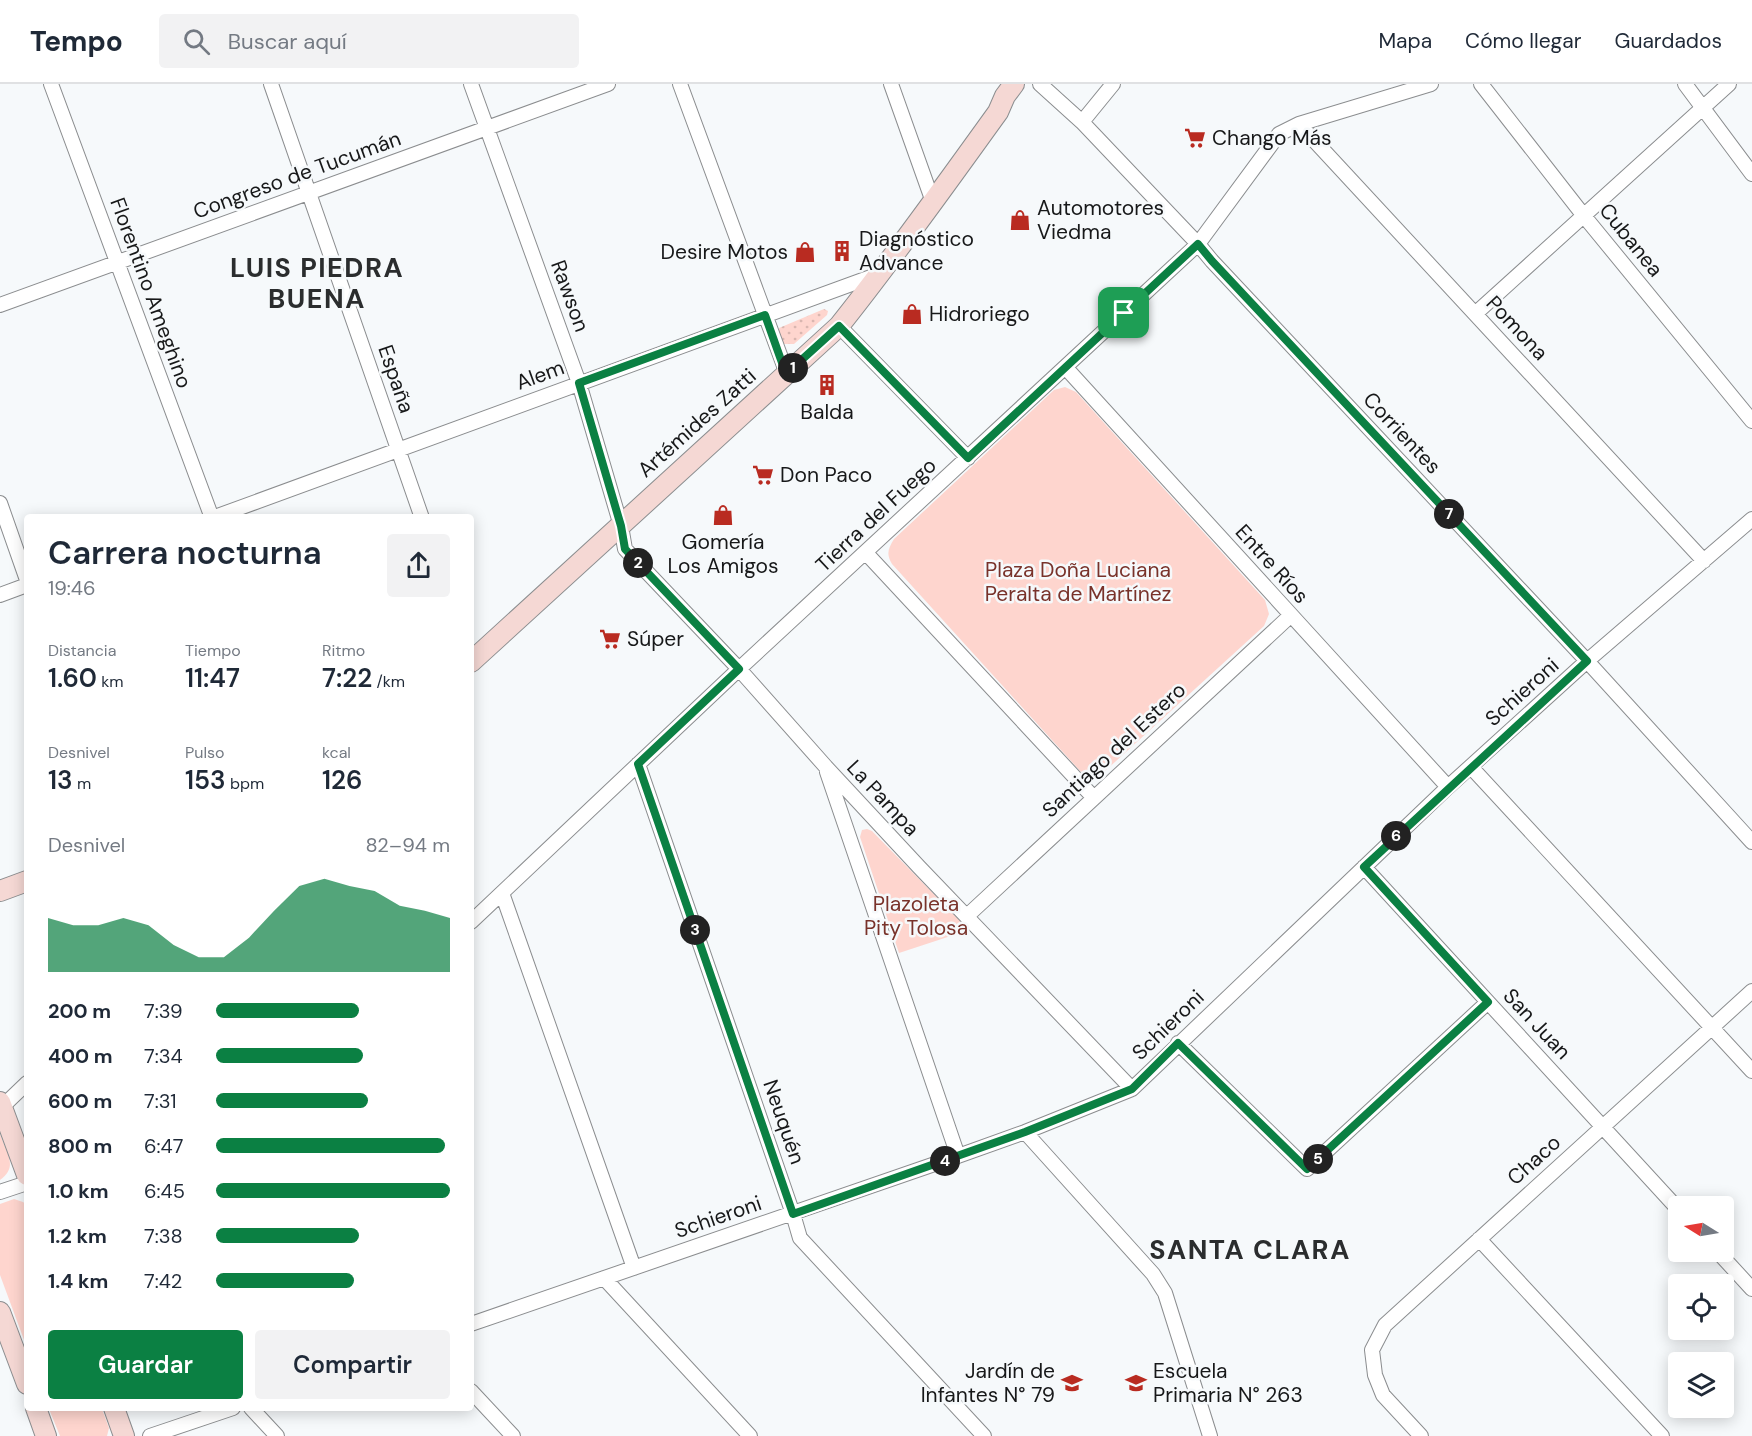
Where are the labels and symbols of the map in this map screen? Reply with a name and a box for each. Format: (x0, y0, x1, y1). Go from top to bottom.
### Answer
street label: Congreso de Tucumán (189, 124, 405, 226)
place label: Chango Más (1212, 124, 1332, 152)
supermarket icon: Chango Más (1183, 126, 1207, 150)
street label: Florentino Ameghino (103, 194, 199, 392)
place label: Automotores Viedma (1037, 194, 1164, 246)
street label: Cubanea (1593, 197, 1669, 283)
shop icon: Automotores Viedma (1008, 208, 1032, 232)
place label: Diagnóstico Advance (859, 225, 974, 277)
place label: Desire Motos (661, 238, 788, 266)
building icon: Diagnóstico Advance (830, 239, 854, 263)
shop icon: Desire Motos (793, 240, 817, 264)
district label: LUIS PIEDRA BUENA (230, 250, 404, 316)
street label: Rawson (544, 256, 596, 336)
pin (1098, 287, 1149, 338)
street label: Pomona (1480, 290, 1554, 366)
place label: Hidroriego (929, 300, 1030, 328)
shop icon: Hidroriego (900, 302, 924, 326)
street label: España (371, 341, 421, 417)
street label: Alem (512, 353, 568, 397)
pin: 1 (778, 353, 808, 383)
street label: Artémides Zatti (632, 362, 762, 484)
building icon: Balda (815, 373, 839, 397)
street label: Corrientes (1357, 386, 1447, 480)
place label: Balda (800, 398, 854, 426)
street label: Tierra del Fuego (810, 452, 942, 578)
place label: Don Paco (780, 461, 872, 489)
supermarket icon: Don Paco (751, 463, 775, 487)
pin: 7 (1434, 499, 1464, 529)
shop icon: Gomería Los Amigos (711, 503, 735, 527)
street label: Entre Ríos (1229, 519, 1315, 609)
place label: Gomería Los Amigos (667, 528, 779, 580)
pin: 2 (623, 548, 653, 578)
park label: Plaza Doña Luciana Peralta de Martínez (985, 556, 1171, 608)
place label: Súper (627, 625, 684, 653)
supermarket icon: Súper (598, 627, 622, 651)
street label: Schieroni (1479, 651, 1565, 733)
street label: Santiago del Estero (1036, 676, 1192, 824)
street label: La Pampa (841, 754, 925, 842)
pin: 6 (1381, 821, 1411, 851)
park label: Plazoleta Pity Tolosa (864, 890, 968, 942)
pin: 3 (680, 915, 710, 945)
street label: San Juan (1497, 983, 1577, 1065)
street label: Schieroni (1126, 984, 1210, 1066)
street label: Neuquén (756, 1076, 812, 1168)
street label: Chaco (1501, 1129, 1567, 1191)
pin: 5 (1303, 1144, 1333, 1174)
pin: 4 (930, 1146, 960, 1176)
street label: Schieroni (671, 1189, 765, 1245)
north arrow (1668, 1196, 1734, 1262)
district label: SANTA CLARA (1149, 1232, 1351, 1267)
place label: Jardín de Infantes N° 79 (921, 1357, 1055, 1409)
place label: Escuela Primaria N° 263 (1153, 1357, 1303, 1409)
school or university icon: Jardín de Infantes N° 79 (1060, 1371, 1084, 1395)
school or university icon: Escuela Primaria N° 263 (1124, 1371, 1148, 1395)

